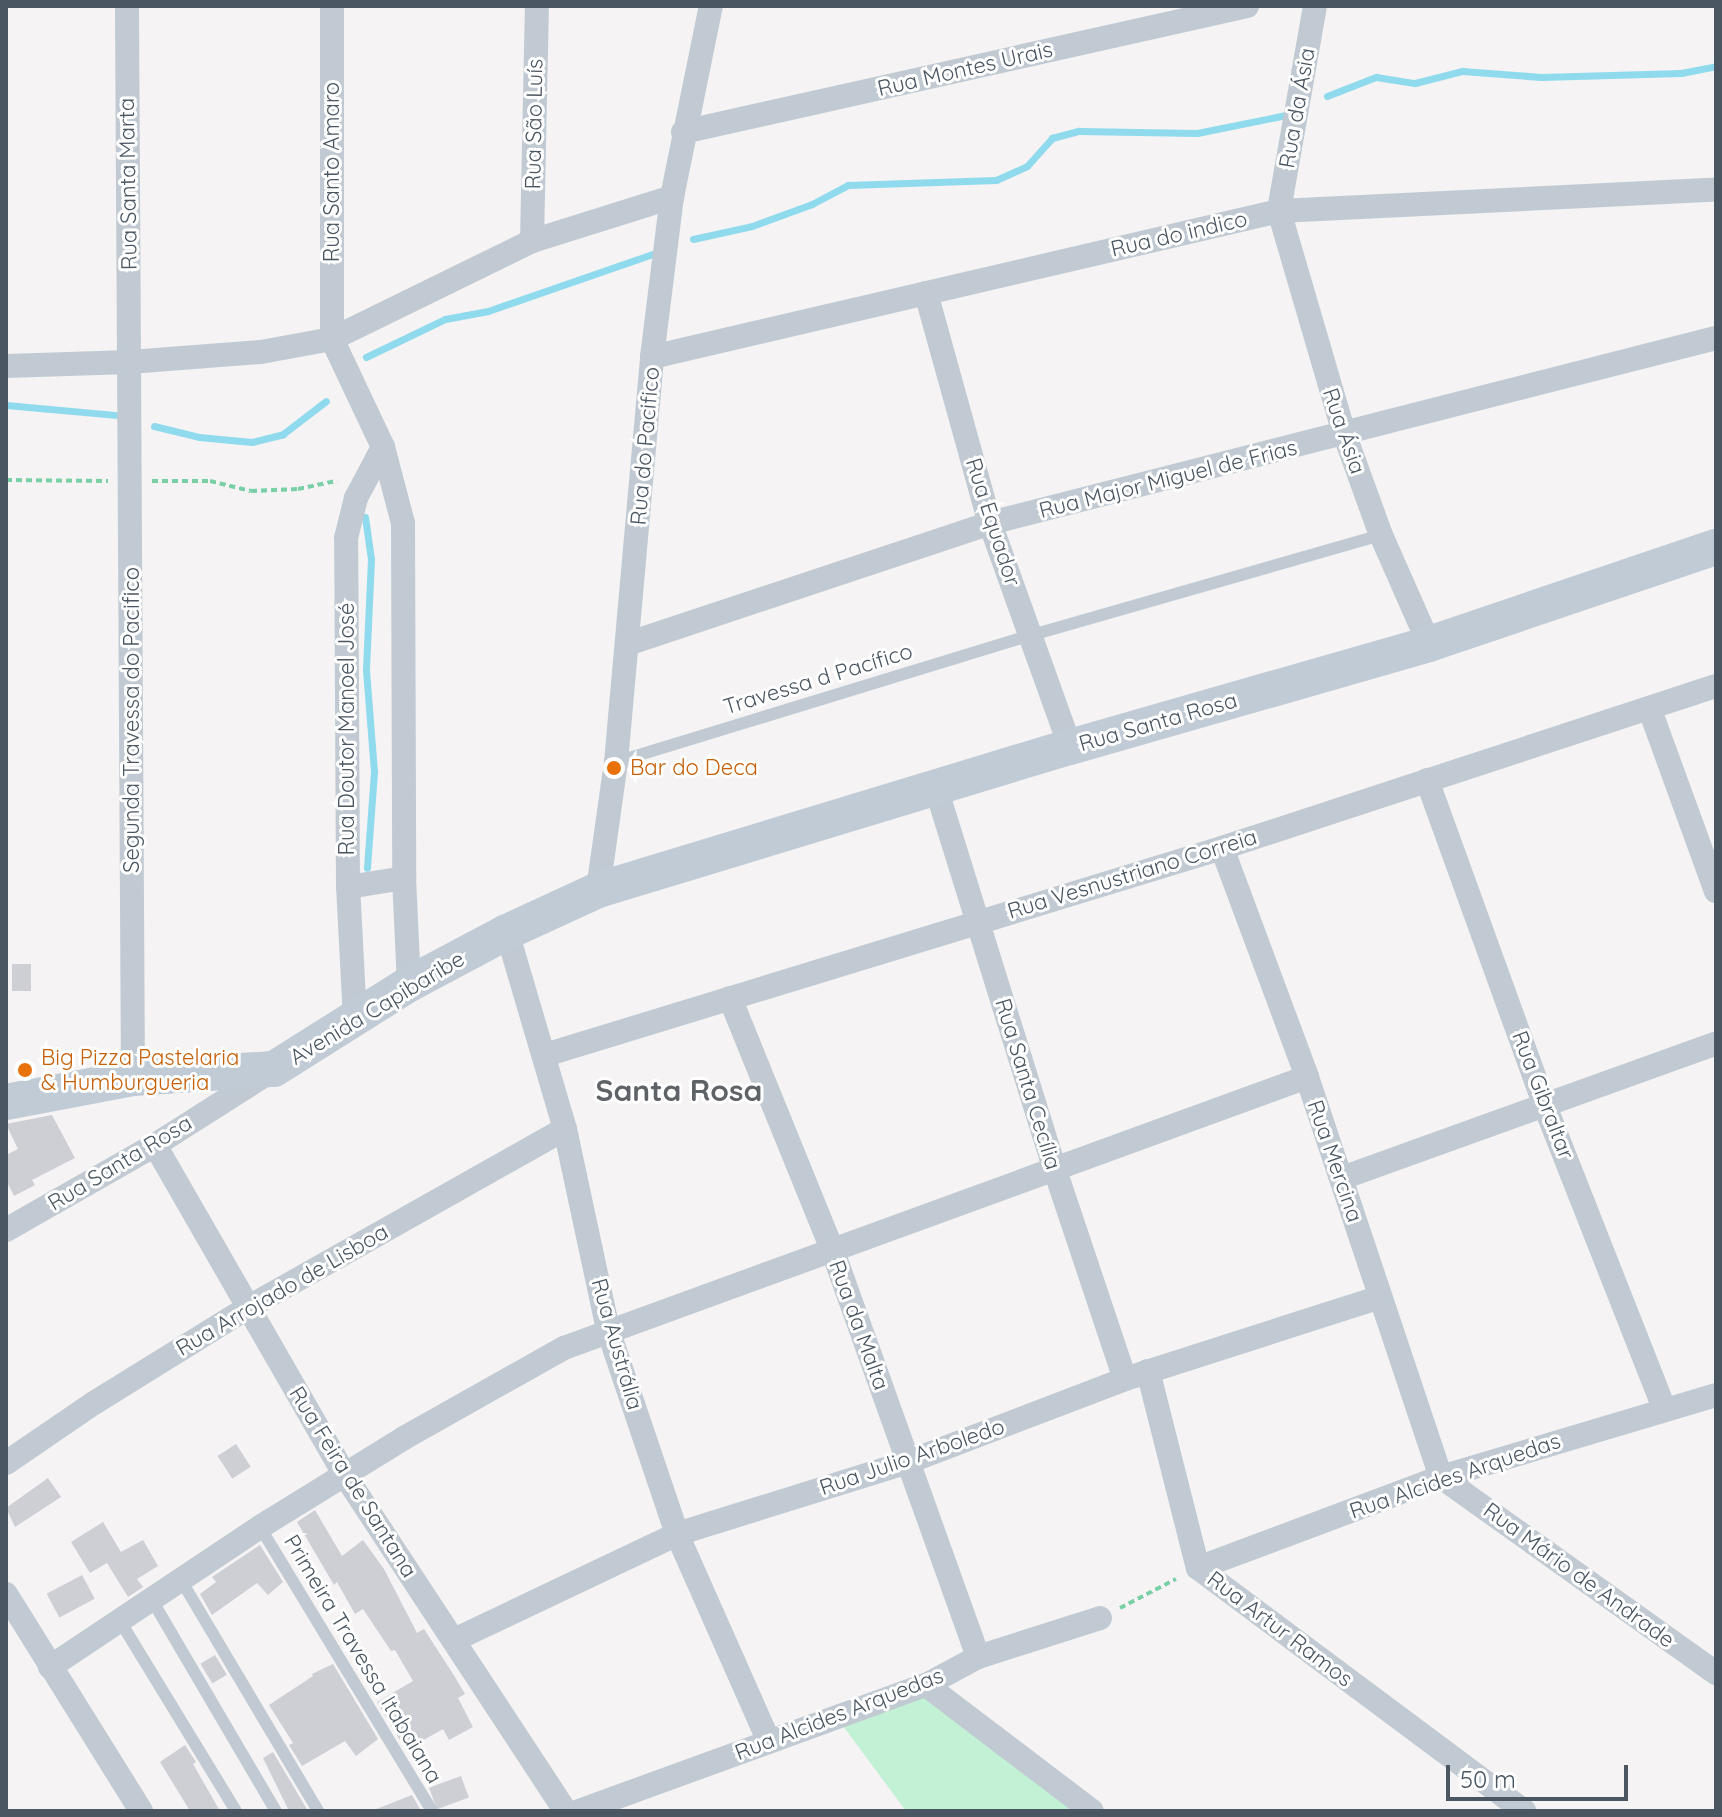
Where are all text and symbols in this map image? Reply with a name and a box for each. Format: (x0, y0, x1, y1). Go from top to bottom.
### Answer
street label: Rua Montes Urais (875, 36, 1055, 102)
street label: Rua da Ásia (1273, 46, 1321, 170)
street label: Rua São Luís (520, 58, 548, 190)
street label: Rua Santo Amaro (319, 82, 345, 262)
street label: Rua Santa Marta (113, 98, 143, 270)
street label: Rua do indico (1108, 205, 1250, 263)
street label: Rua do Pacifico (625, 366, 665, 526)
street label: Rua Ásia (1317, 385, 1371, 477)
street label: Rua Major Miguel de Frias (1036, 434, 1300, 524)
street label: Rua Equador (960, 455, 1026, 589)
street label: Segunda Travessa do Pacifico (119, 567, 145, 873)
street label: Rua Doutor Manoel José (334, 603, 360, 855)
street label: Travessa d Pacífico (720, 638, 916, 720)
street label: Rua Santa Rosa (1076, 687, 1240, 757)
place label: Bar do Deca (630, 755, 758, 781)
marker: Bar do Deca (605, 759, 623, 777)
street label: Rua Vesnustriano Correia (1004, 823, 1260, 925)
street label: Avenida Capibaribe (285, 945, 469, 1071)
street label: Rua Santa Cecília (989, 995, 1067, 1173)
street label: Rua Gibraltar (1506, 1027, 1580, 1163)
place label: Big Pizza Pastelaria & Humburgueria (41, 1044, 239, 1096)
marker: Big Pizza Pastelaria & Humburgueria (16, 1061, 34, 1079)
district label: Santa Rosa (596, 1072, 762, 1108)
street label: Rua Mercina (1302, 1097, 1368, 1225)
street label: Rua Santa Rosa (43, 1110, 197, 1216)
street label: Rua Arrojado de Lisboa (171, 1218, 393, 1362)
street label: Rua da Malta (823, 1256, 895, 1394)
street label: Rua Austrália (586, 1275, 648, 1413)
street label: Rua Feira de Santana (283, 1382, 423, 1582)
street label: Rua Julio Arboledo (816, 1413, 1008, 1501)
street label: Rua Alcides Arquedas (1346, 1428, 1564, 1524)
street label: Rua Mário de Andrade (1478, 1497, 1680, 1653)
street label: Primeira Travessa Itabaiana (278, 1530, 448, 1788)
street label: Rua Artur Ramos (1202, 1566, 1358, 1692)
street label: Rua Alcides Arquedas (731, 1662, 947, 1766)
scale bar (1450, 1749, 1632, 1799)
text: 50 m (1460, 1764, 1516, 1794)

